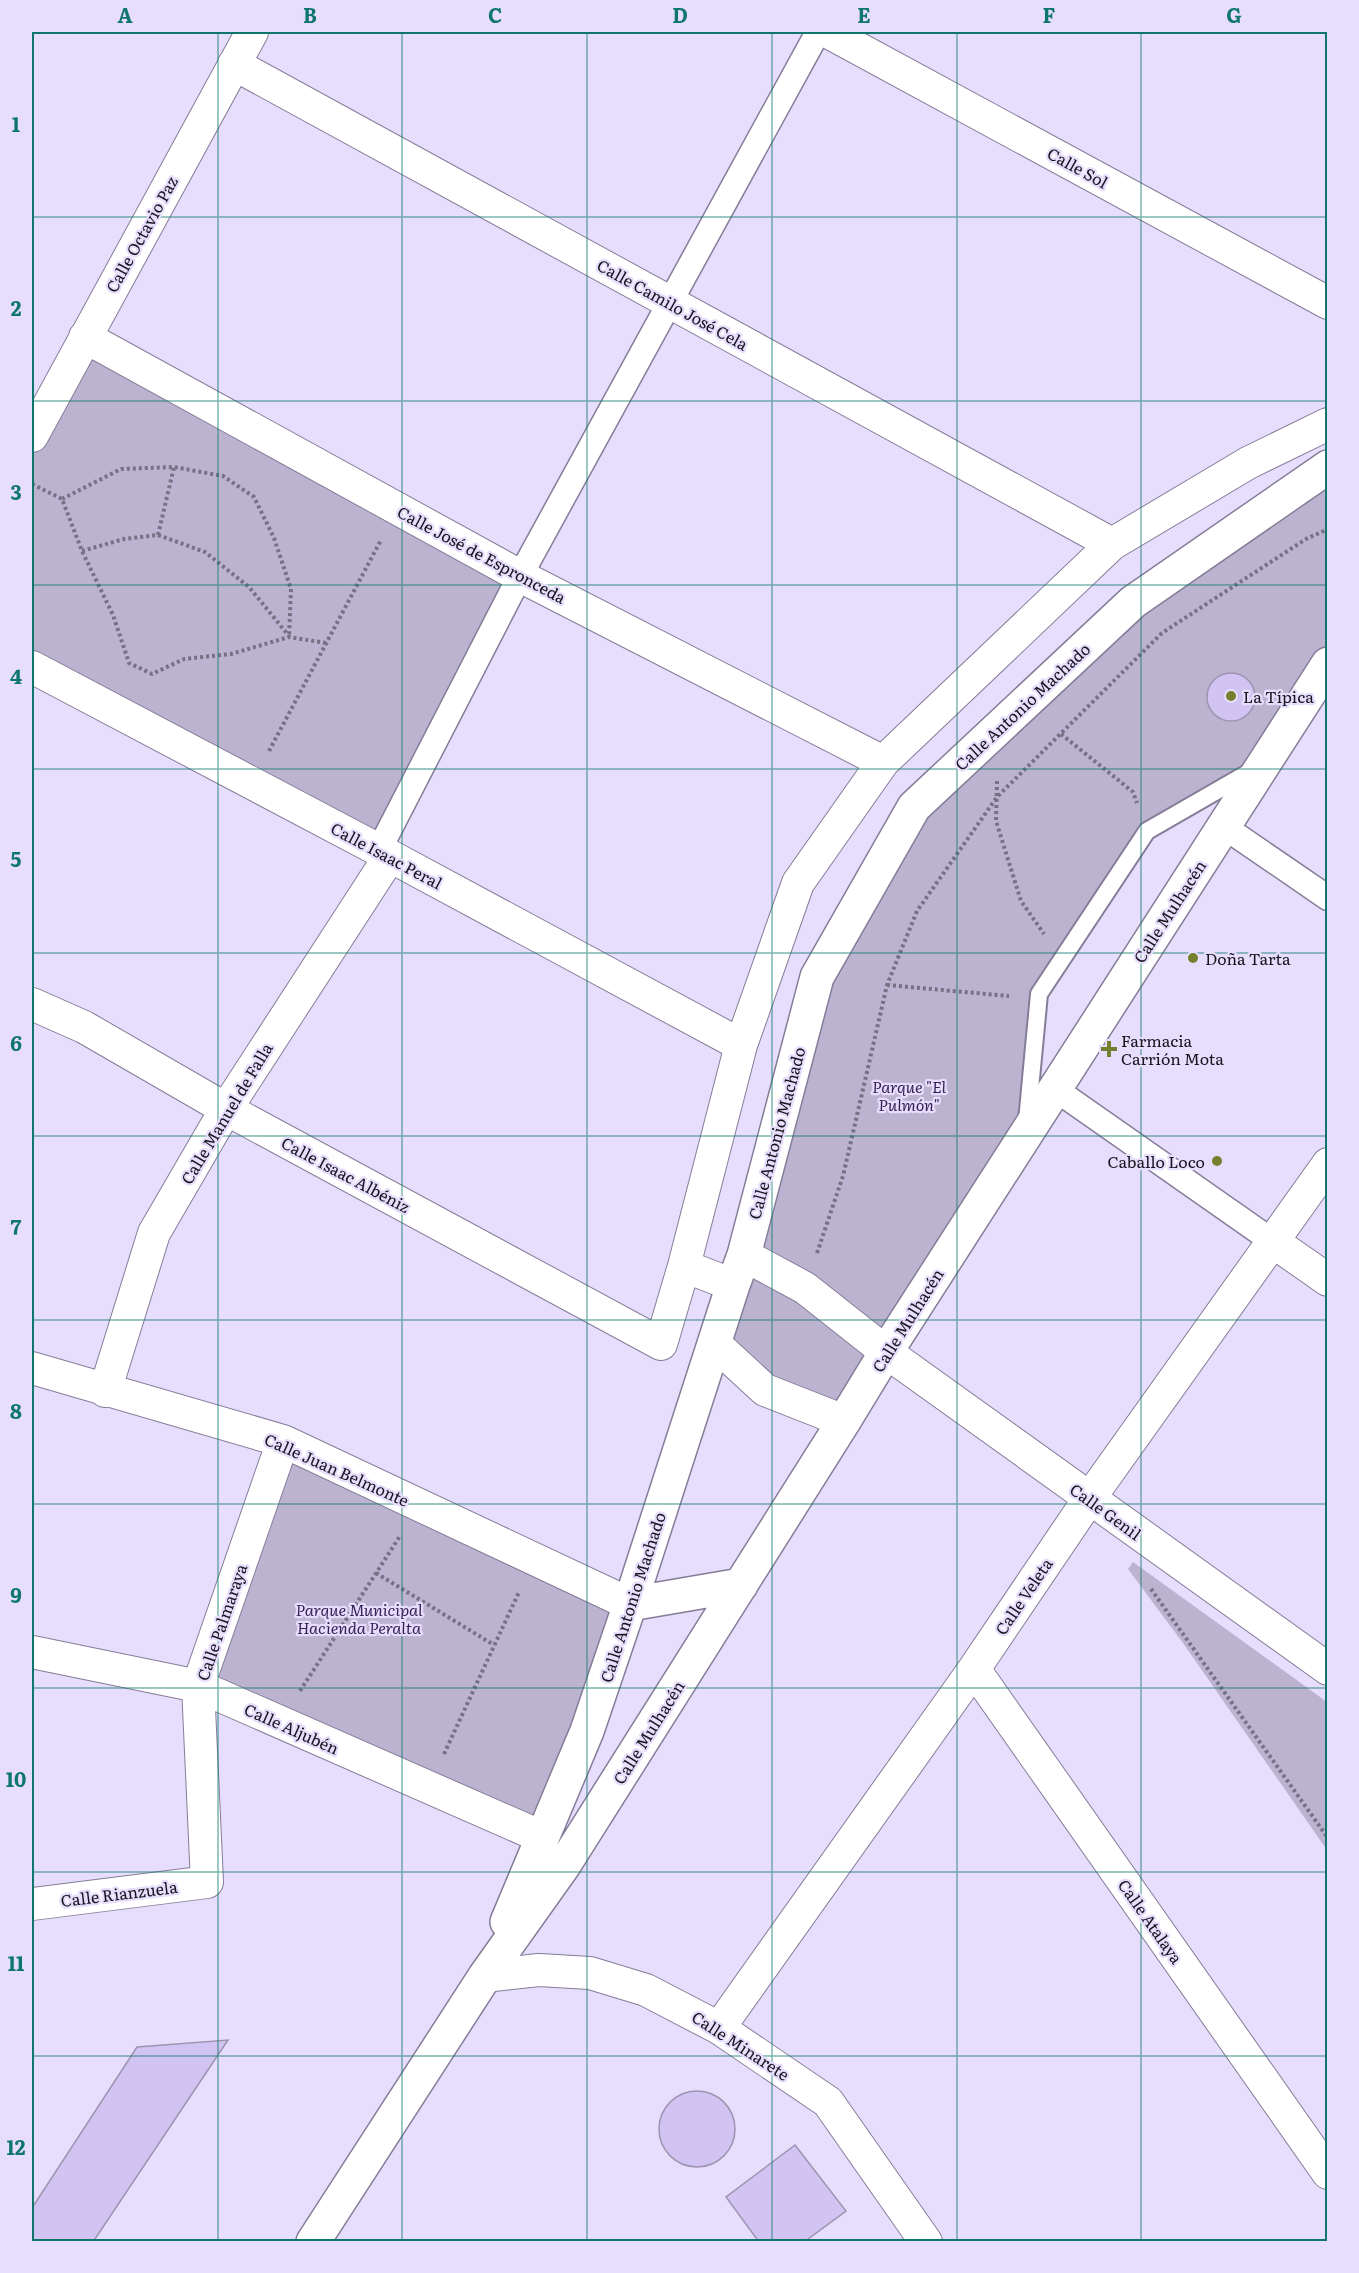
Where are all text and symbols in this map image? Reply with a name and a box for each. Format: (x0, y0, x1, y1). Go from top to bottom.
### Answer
text: A (117, 0, 133, 29)
text: B (303, 0, 317, 29)
text: C (488, 0, 502, 29)
text: D (672, 0, 688, 29)
text: E (857, 0, 871, 29)
text: F (1043, 0, 1056, 29)
text: G (1226, 0, 1242, 29)
text: 1 (12, 108, 20, 138)
street label: Calle Sol (1043, 141, 1113, 193)
street label: Calle Octavio Paz (99, 171, 183, 296)
street label: Calle Camilo José Cela (593, 252, 753, 356)
text: 2 (11, 292, 22, 322)
text: 3 (10, 476, 22, 506)
street label: Calle José de Espronceda (393, 499, 571, 609)
street label: Calle Antonio Machado (949, 637, 1095, 775)
text: 4 (10, 660, 22, 690)
place label: La Típica (1243, 684, 1314, 708)
marker: La Típica (1224, 689, 1238, 703)
street label: Calle Isaac Peral (327, 815, 447, 895)
text: 5 (11, 843, 22, 873)
street label: Calle Mulhacén (1127, 855, 1211, 967)
place label: Doña Tarta (1205, 946, 1291, 970)
marker: Doña Tarta (1186, 951, 1200, 965)
text: 6 (10, 1027, 22, 1057)
place label: Farmacia Carrión Mota (1121, 1028, 1224, 1070)
street label: Calle Manuel de Falla (174, 1037, 278, 1188)
marker: Farmacia Carrión Mota (1102, 1042, 1116, 1056)
street label: Calle Antonio Machado (741, 1044, 811, 1222)
park label: Parque "El Pulmón" (872, 1074, 947, 1116)
street label: Calle Isaac Albéniz (277, 1130, 415, 1218)
place label: Caballo Loco (1108, 1149, 1205, 1173)
marker: Caballo Loco (1210, 1154, 1224, 1168)
text: 7 (11, 1211, 22, 1241)
street label: Calle Mulhacén (865, 1263, 949, 1376)
text: 8 (10, 1395, 22, 1425)
street label: Calle Juan Belmonte (261, 1426, 413, 1512)
street label: Calle Genil (1065, 1477, 1147, 1545)
street label: Calle Antonio Machado (593, 1509, 671, 1685)
street label: Calle Veleta (988, 1552, 1058, 1639)
street label: Calle Palmaraya (190, 1560, 252, 1684)
text: 9 (10, 1579, 22, 1609)
park label: Parque Municipal Hacienda Peralta (295, 1597, 423, 1639)
street label: Calle Mulhacén (606, 1675, 690, 1788)
street label: Calle Aljubén (241, 1696, 344, 1760)
text: 10 (6, 1763, 26, 1793)
street label: Calle Rianzuela (59, 1874, 179, 1912)
street label: Calle Atalaya (1113, 1874, 1189, 1968)
text: 11 (8, 1947, 24, 1977)
street label: Calle Minarete (687, 2004, 795, 2086)
text: 12 (6, 2131, 26, 2161)

